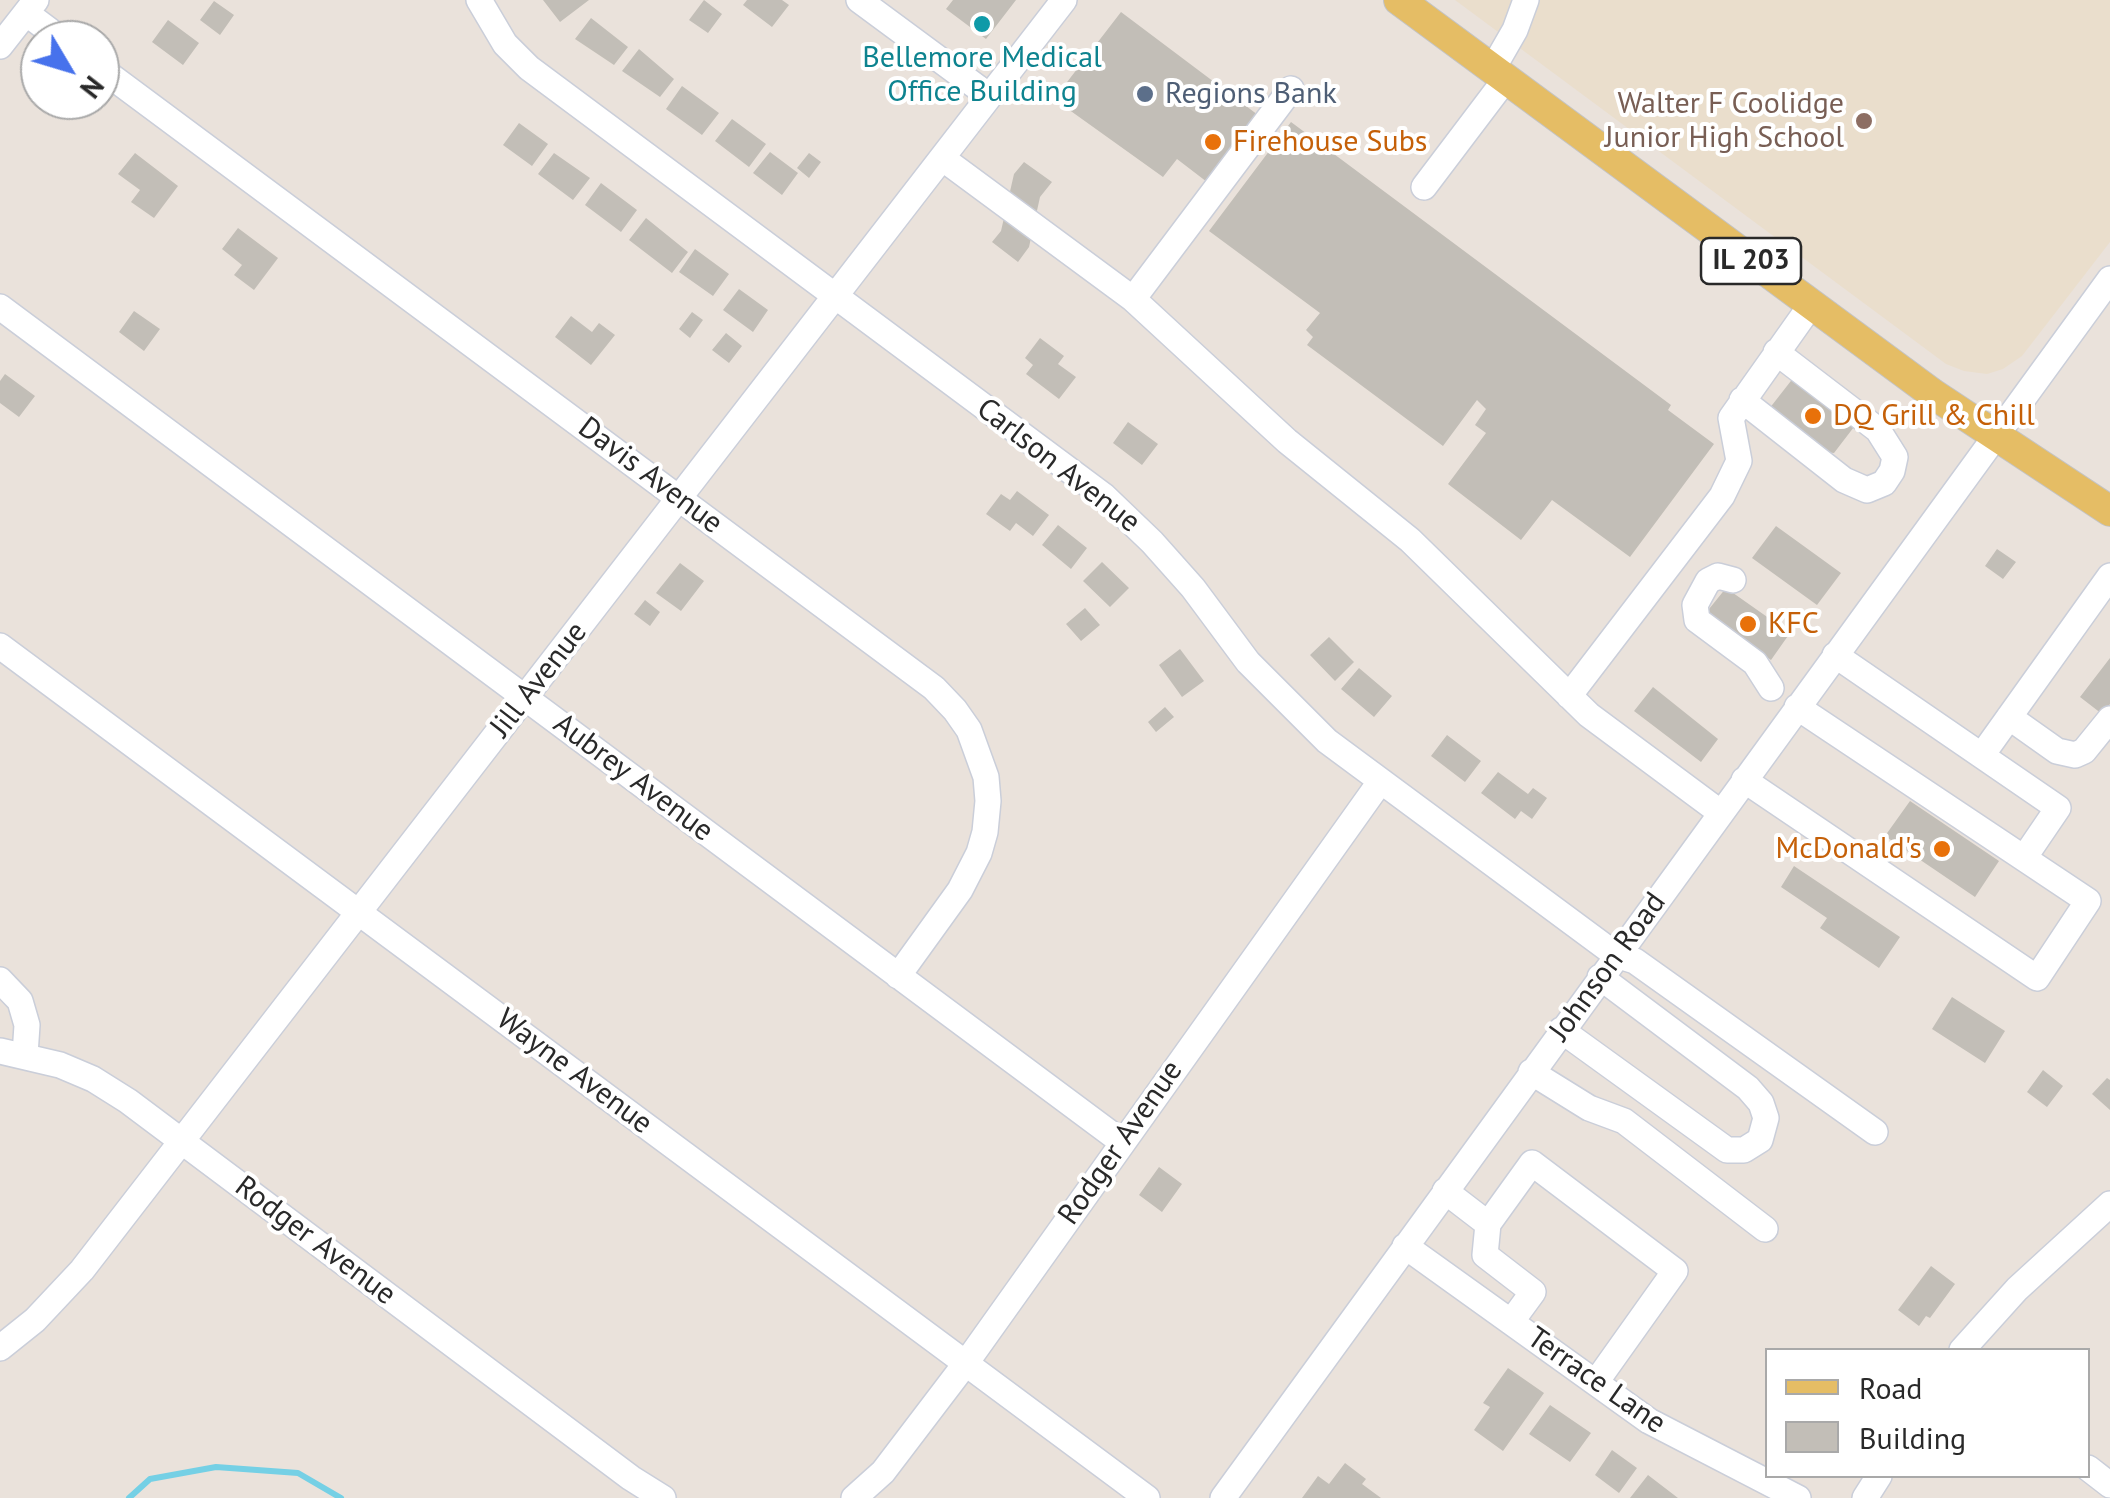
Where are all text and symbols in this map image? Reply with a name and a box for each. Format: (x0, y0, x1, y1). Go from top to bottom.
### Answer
marker: Bellemore Medical Office Building (971, 13, 993, 35)
north arrow (20, 20, 120, 120)
place label: Bellemore Medical Office Building (862, 40, 1102, 110)
text: N (72, 69, 113, 106)
place label: Regions Bank (1165, 76, 1337, 112)
marker: Regions Bank (1134, 83, 1156, 105)
place label: Walter F Coolidge Junior High School (1605, 86, 1844, 156)
marker: Walter F Coolidge Junior High School (1853, 110, 1875, 132)
place label: Firehouse Subs (1233, 124, 1427, 160)
marker: Firehouse Subs (1202, 131, 1224, 153)
road number: IL 203 (1701, 238, 1801, 284)
street label: Carlson Avenue (969, 391, 1147, 541)
place label: DQ Grill & Chill (1833, 398, 2035, 434)
marker: DQ Grill & Chill (1802, 405, 1824, 427)
street label: Davis Avenue (571, 410, 729, 542)
place label: KFC (1768, 606, 1819, 642)
marker: KFC (1737, 613, 1759, 635)
street label: Jill Avenue (483, 615, 595, 745)
street label: Aubrey Avenue (546, 706, 720, 850)
place label: McDonald's (1776, 831, 1922, 867)
marker: McDonald's (1931, 838, 1953, 860)
street label: Johnson Road (1542, 886, 1674, 1048)
street label: Wayne Avenue (489, 1002, 659, 1142)
street label: Rodger Avenue (1051, 1054, 1191, 1232)
street label: Rodger Avenue (228, 1169, 402, 1313)
street label: Terrace Lane (1520, 1320, 1672, 1442)
legend (1765, 1348, 2090, 1478)
text: Road (1859, 1368, 1923, 1407)
text: Building (1859, 1418, 1966, 1457)

